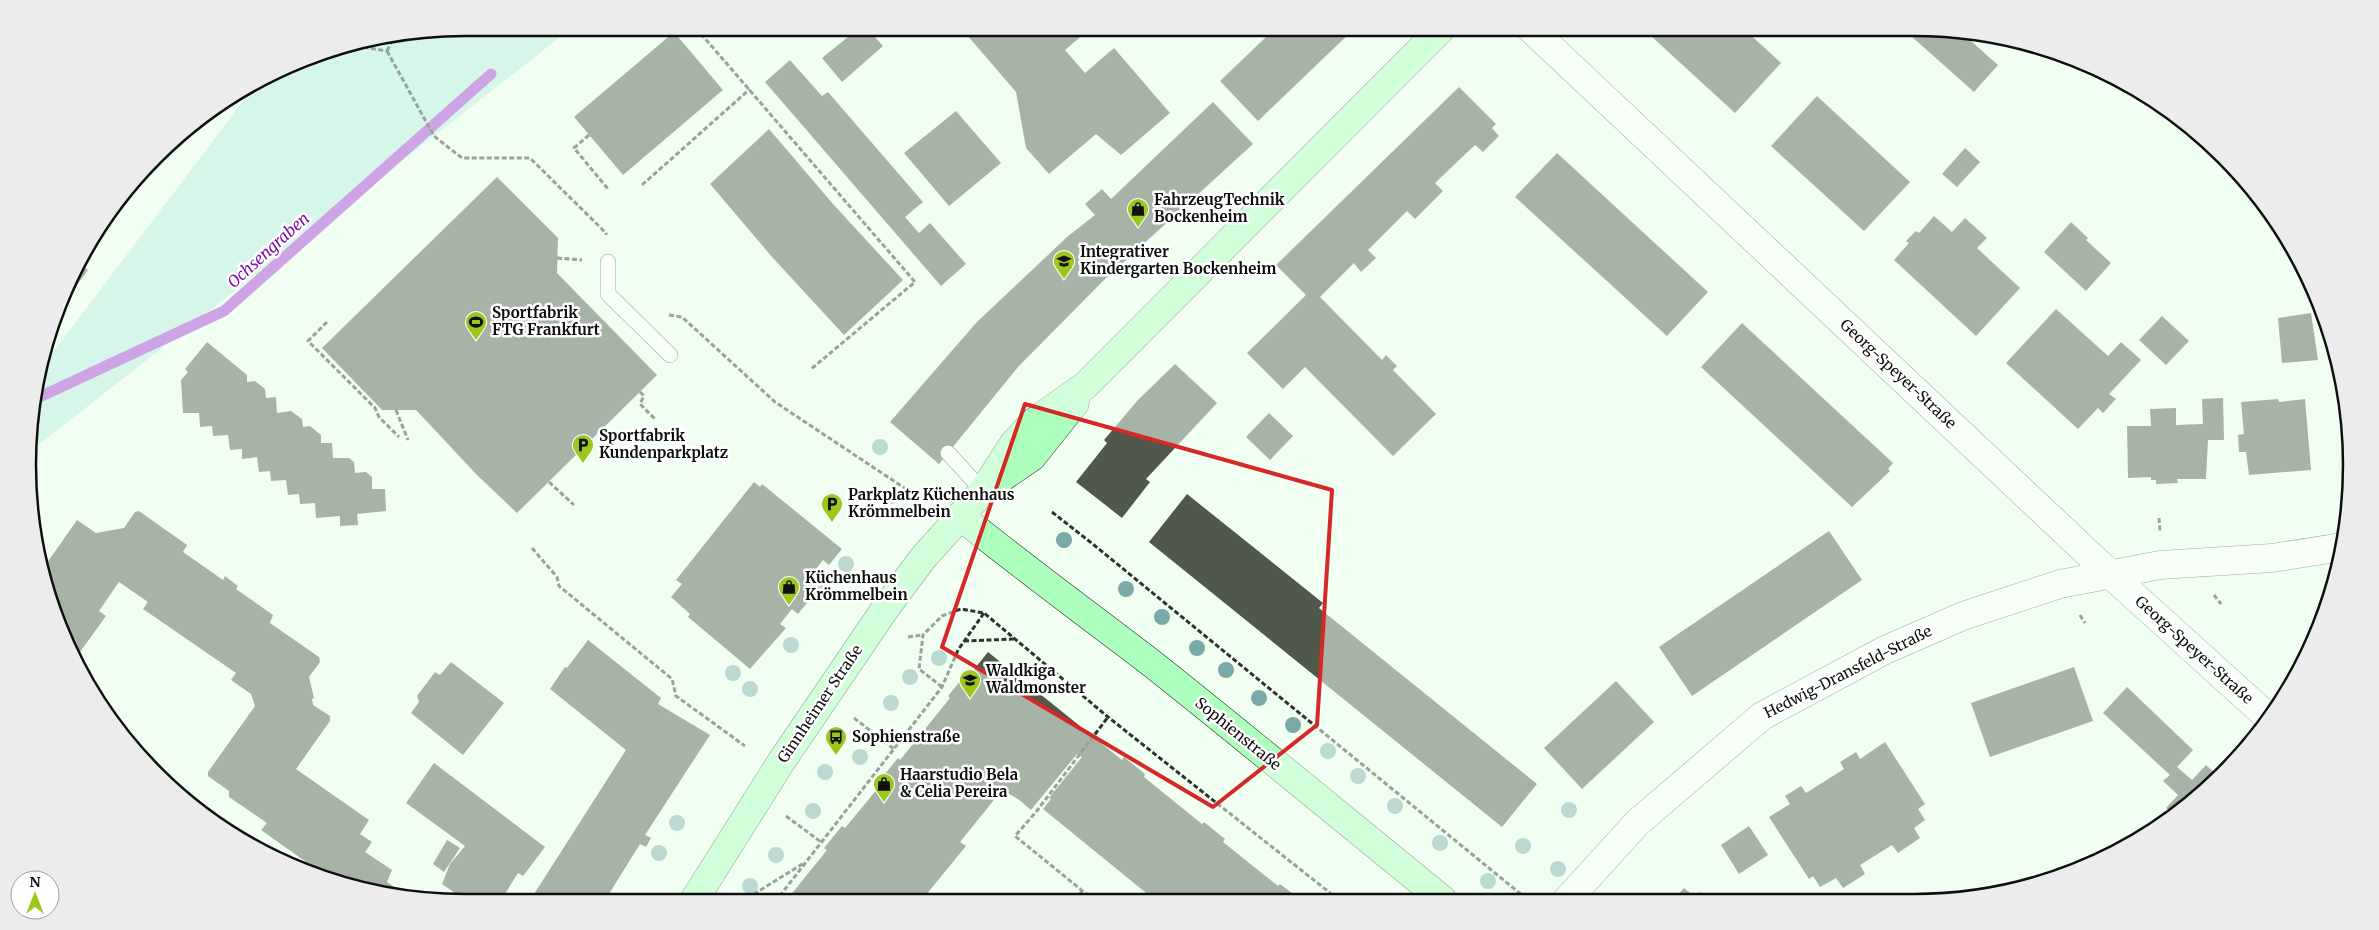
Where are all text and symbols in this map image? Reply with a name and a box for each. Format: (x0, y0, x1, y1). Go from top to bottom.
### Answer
place label: FahrzeugTechnik Bockenheim (1154, 190, 1285, 226)
shop icon: FahrzeugTechnik Bockenheim (1126, 197, 1150, 228)
water label: Ochsengraben (223, 208, 313, 292)
place label: Integrativer Kindergarten Bockenheim (1080, 242, 1276, 278)
school or university icon: Integrativer Kindergarten Bockenheim (1052, 249, 1076, 280)
place label: Sportfabrik FTG Frankfurt (492, 303, 600, 339)
sports icon: Sportfabrik FTG Frankfurt (464, 310, 488, 341)
street label: Georg-Speyer-Straße (1836, 315, 1961, 433)
place label: Sportfabrik Kundenparkplatz (599, 426, 728, 462)
parking icon: Sportfabrik Kundenparkplatz (571, 433, 595, 464)
place label: Parkplatz Küchenhaus Krömmelbein (848, 485, 1015, 521)
parking icon: Parkplatz Küchenhaus Krömmelbein (820, 492, 844, 523)
place label: Küchenhaus Krömmelbein (805, 568, 908, 604)
shop icon: Küchenhaus Krömmelbein (777, 575, 801, 606)
street label: Georg-Speyer-Straße (2131, 592, 2257, 708)
street label: Hedwig-Dransfeld-Straße (1761, 621, 1935, 722)
street label: Ginnheimer Straße (773, 641, 866, 766)
place label: Waldkiga Waldmonster (985, 661, 1086, 697)
school or university icon: Waldkiga Waldmonster (958, 668, 982, 699)
street label: Sophienstraße (1191, 693, 1285, 774)
bus stop icon: Sophienstraße (824, 725, 848, 756)
place label: Sophienstraße (852, 727, 960, 746)
place label: Haarstudio Bela & Celia Pereira (900, 765, 1019, 801)
shop icon: Haarstudio Bela & Celia Pereira (872, 772, 896, 803)
north arrow (10, 870, 60, 920)
text: N (29, 873, 41, 891)

